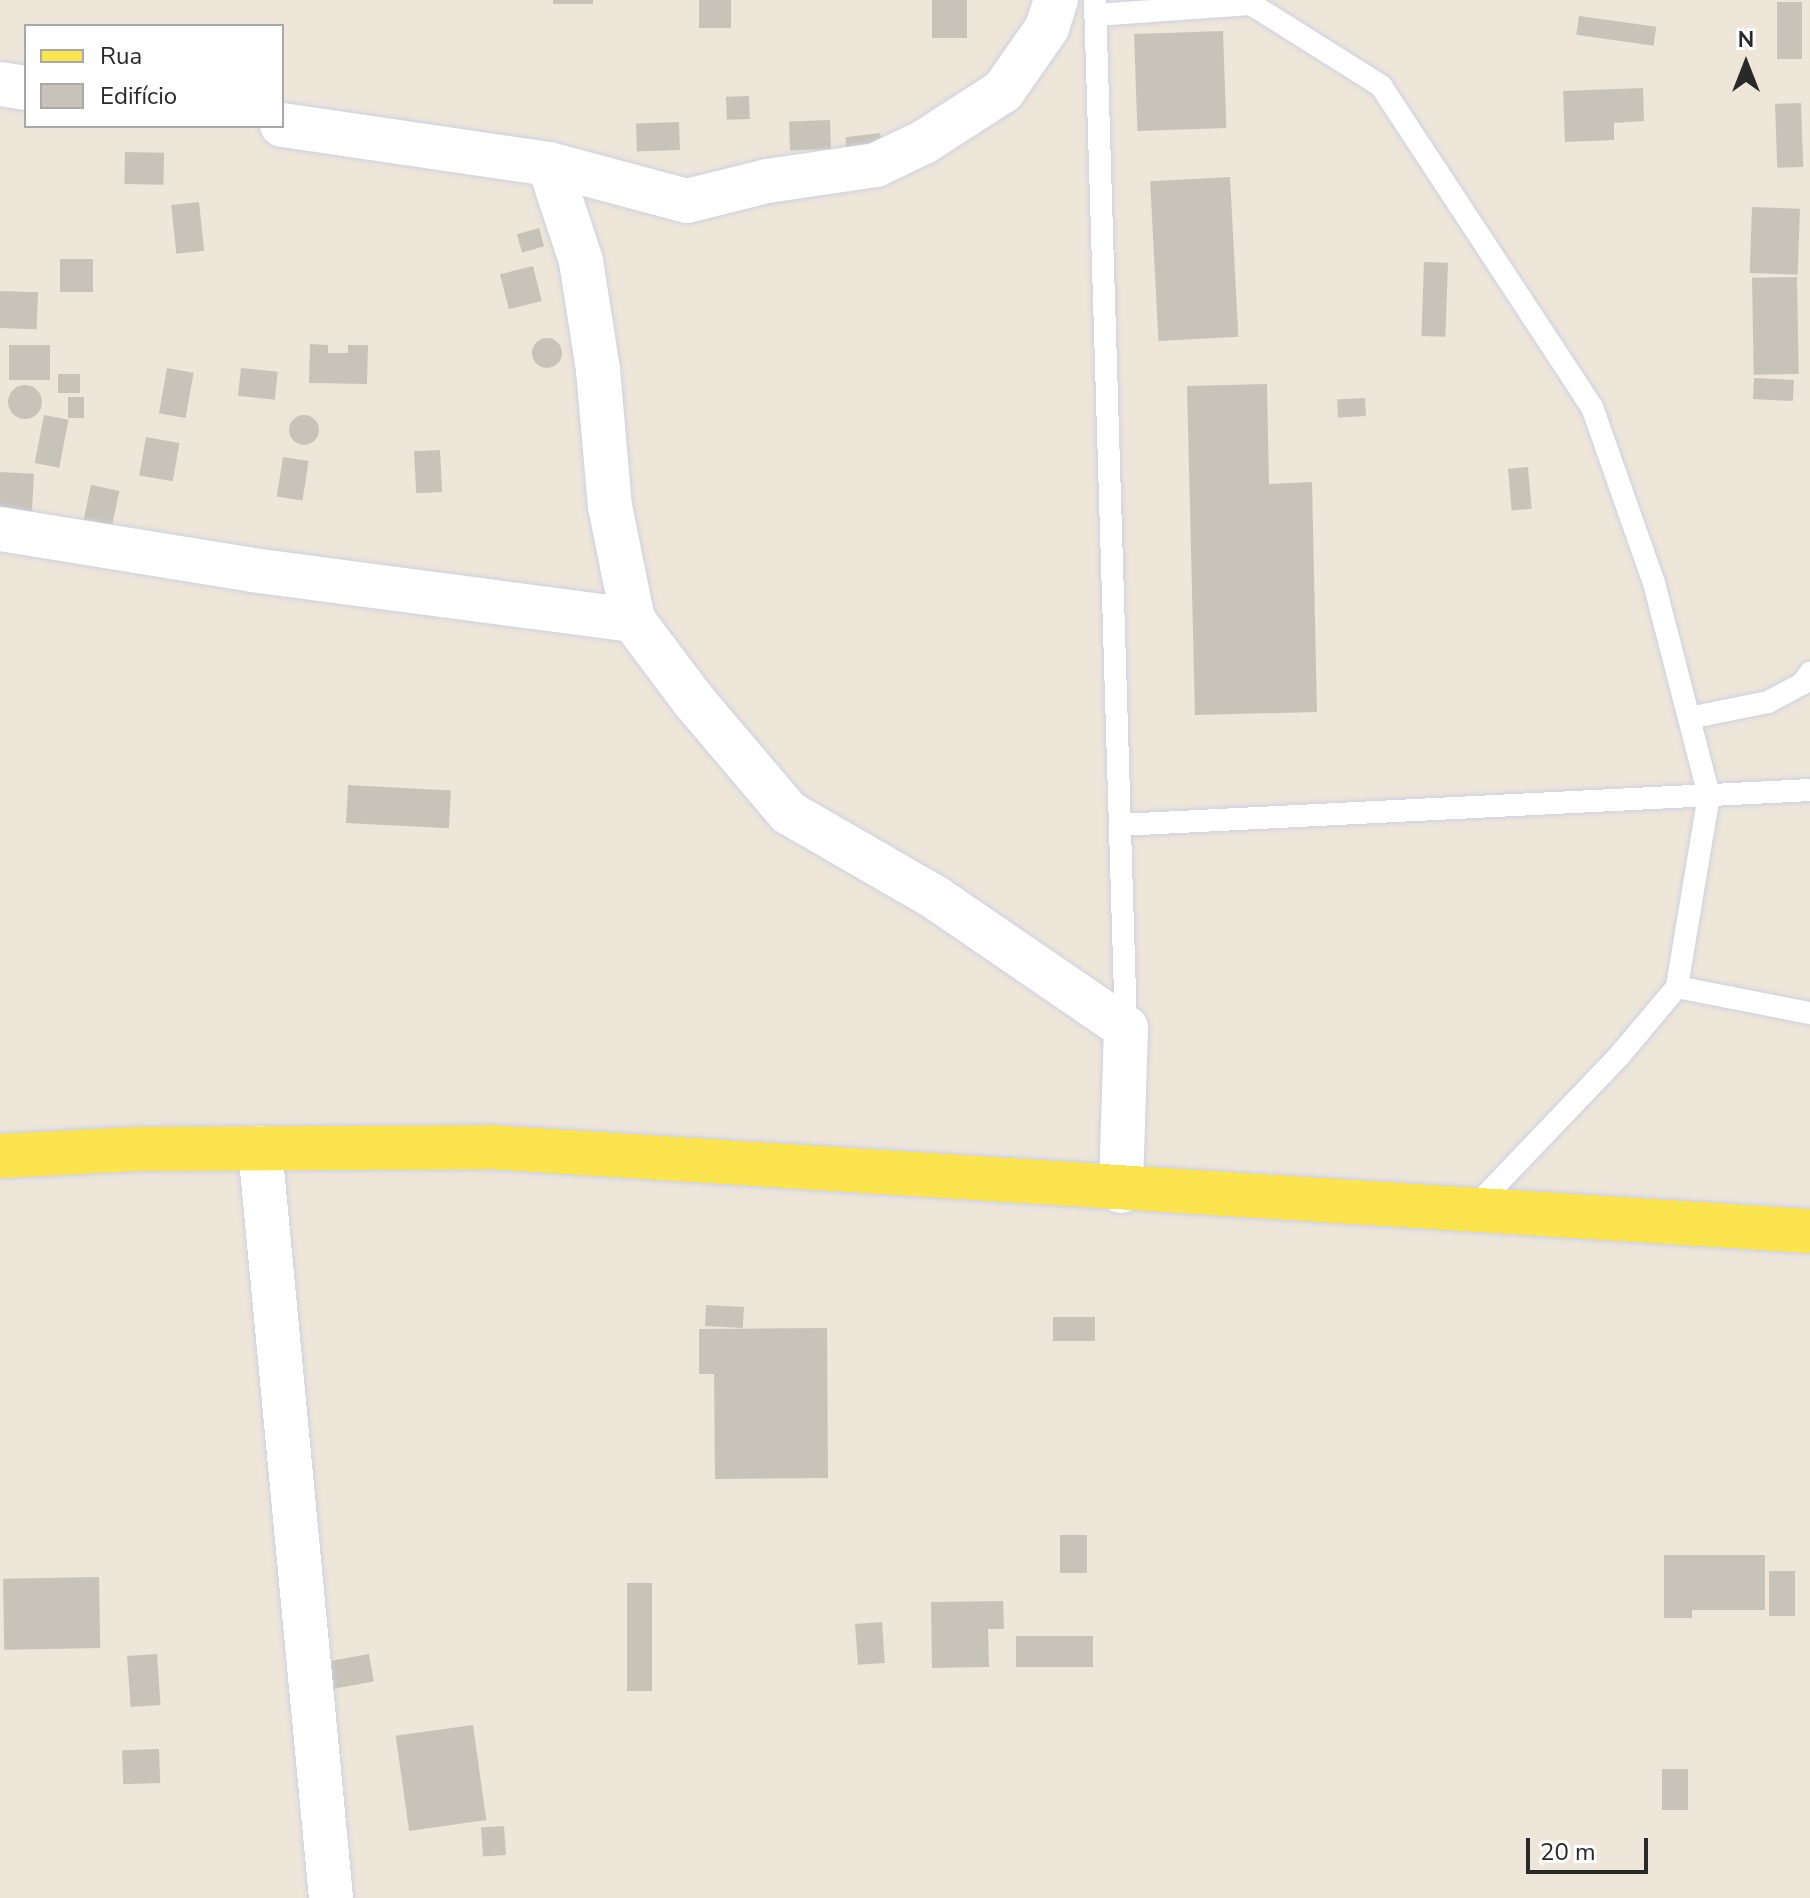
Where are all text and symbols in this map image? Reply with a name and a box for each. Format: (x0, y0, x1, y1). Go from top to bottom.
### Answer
legend (24, 24, 284, 128)
north arrow (1706, 24, 1786, 104)
text: N (1738, 25, 1754, 55)
text: Rua (100, 40, 142, 72)
text: Edifício (100, 80, 177, 112)
scale bar (1530, 1822, 1652, 1872)
text: 20 m (1540, 1836, 1596, 1868)

